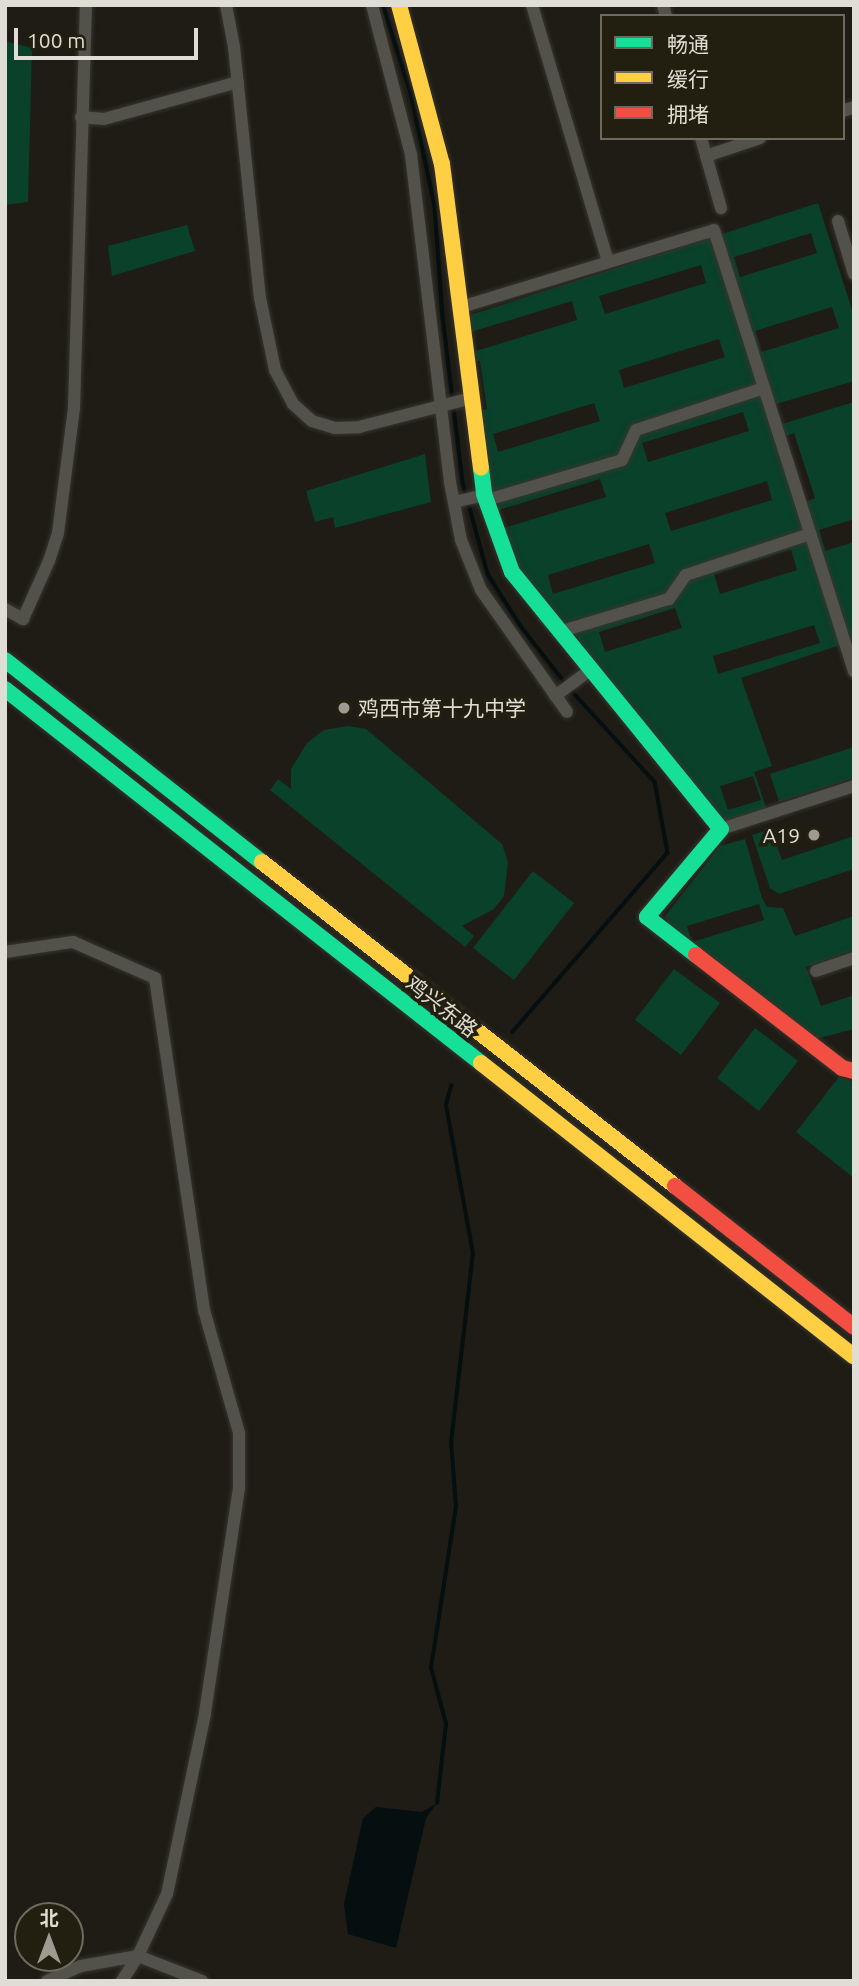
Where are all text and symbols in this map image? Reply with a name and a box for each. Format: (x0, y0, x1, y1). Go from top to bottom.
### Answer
scale bar (18, 14, 201, 58)
legend (600, 14, 845, 140)
text: 100 m (27, 28, 85, 52)
text: 畅通 (667, 32, 709, 56)
text: 缓行 (667, 67, 709, 91)
text: 拥堵 (667, 102, 709, 126)
place label: 鸡西市第十九中学 (358, 695, 526, 721)
marker: 鸡西市第十九中学 (336, 700, 352, 716)
place label: A19 (763, 822, 800, 848)
marker: A19 (806, 827, 822, 843)
street label: 鸡兴东路 (401, 970, 483, 1042)
north arrow (14, 1902, 84, 1972)
text: 北 (39, 1907, 59, 1929)

